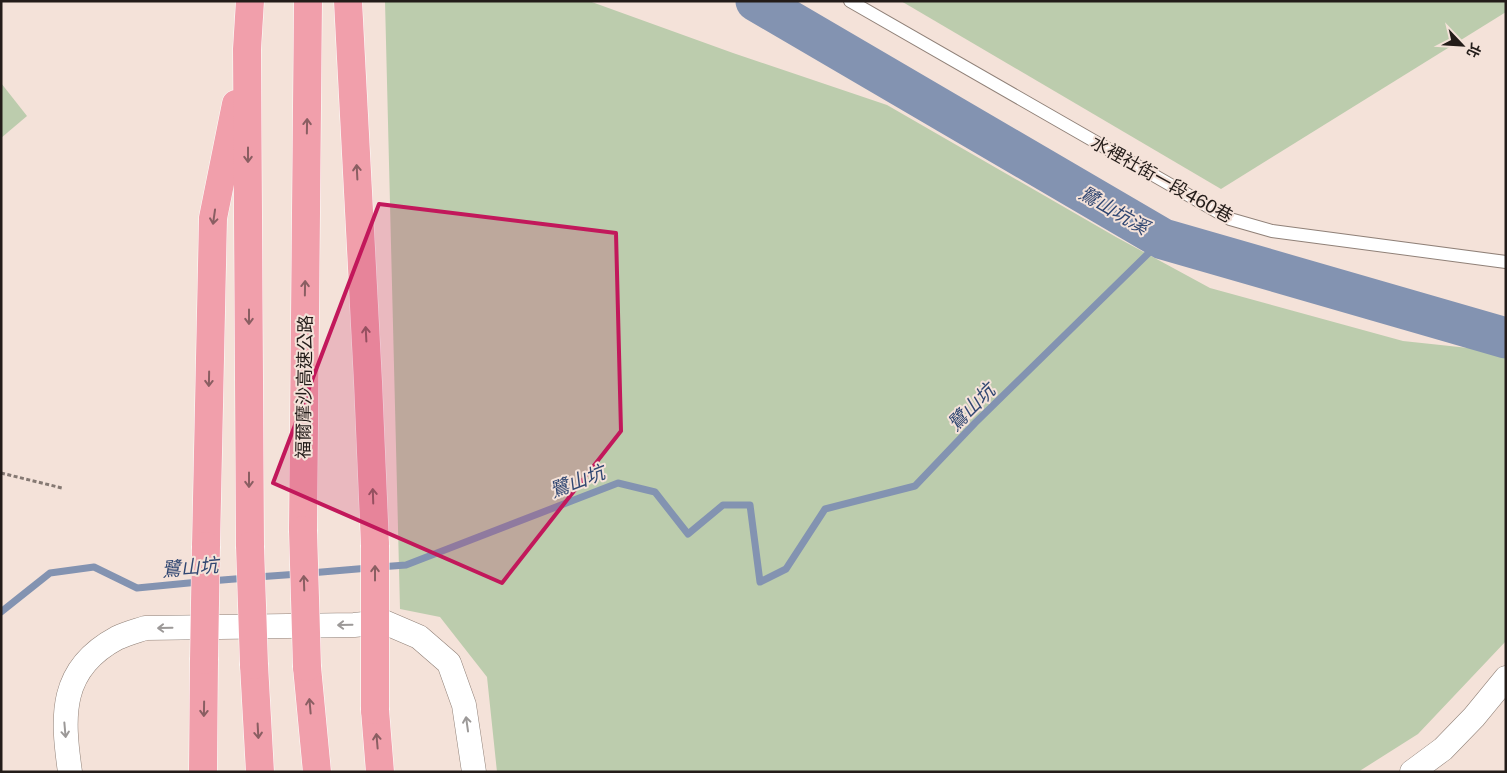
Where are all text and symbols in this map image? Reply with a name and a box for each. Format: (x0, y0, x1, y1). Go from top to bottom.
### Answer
north arrow (1437, 20, 1487, 70)
text: 北 (1464, 41, 1484, 60)
one-way arrow (302, 118, 312, 134)
street label: 水裡社街一段460巷 (1087, 131, 1237, 227)
one-way arrow (243, 146, 253, 163)
one-way arrow (352, 164, 361, 180)
water label: 鷺山坑溪 (1076, 181, 1155, 240)
one-way arrow (209, 208, 219, 224)
one-way arrow (300, 281, 310, 297)
one-way arrow (244, 309, 254, 325)
street label: 福爾摩沙高速公路 (292, 315, 316, 459)
one-way arrow (361, 326, 370, 342)
one-way arrow (204, 370, 214, 387)
water label: 鷺山坑 (943, 377, 1001, 435)
water label: 鷺山坑 (546, 459, 610, 501)
one-way arrow (244, 472, 254, 488)
one-way arrow (368, 489, 378, 505)
water label: 鷺山坑 (161, 553, 222, 580)
one-way arrow (370, 566, 380, 582)
one-way arrow (300, 575, 309, 591)
one-way arrow (338, 620, 354, 630)
one-way arrow (158, 623, 174, 632)
one-way arrow (306, 698, 315, 714)
one-way arrow (199, 700, 209, 717)
one-way arrow (461, 716, 471, 732)
one-way arrow (61, 722, 70, 738)
one-way arrow (253, 723, 262, 739)
one-way arrow (373, 733, 382, 749)

